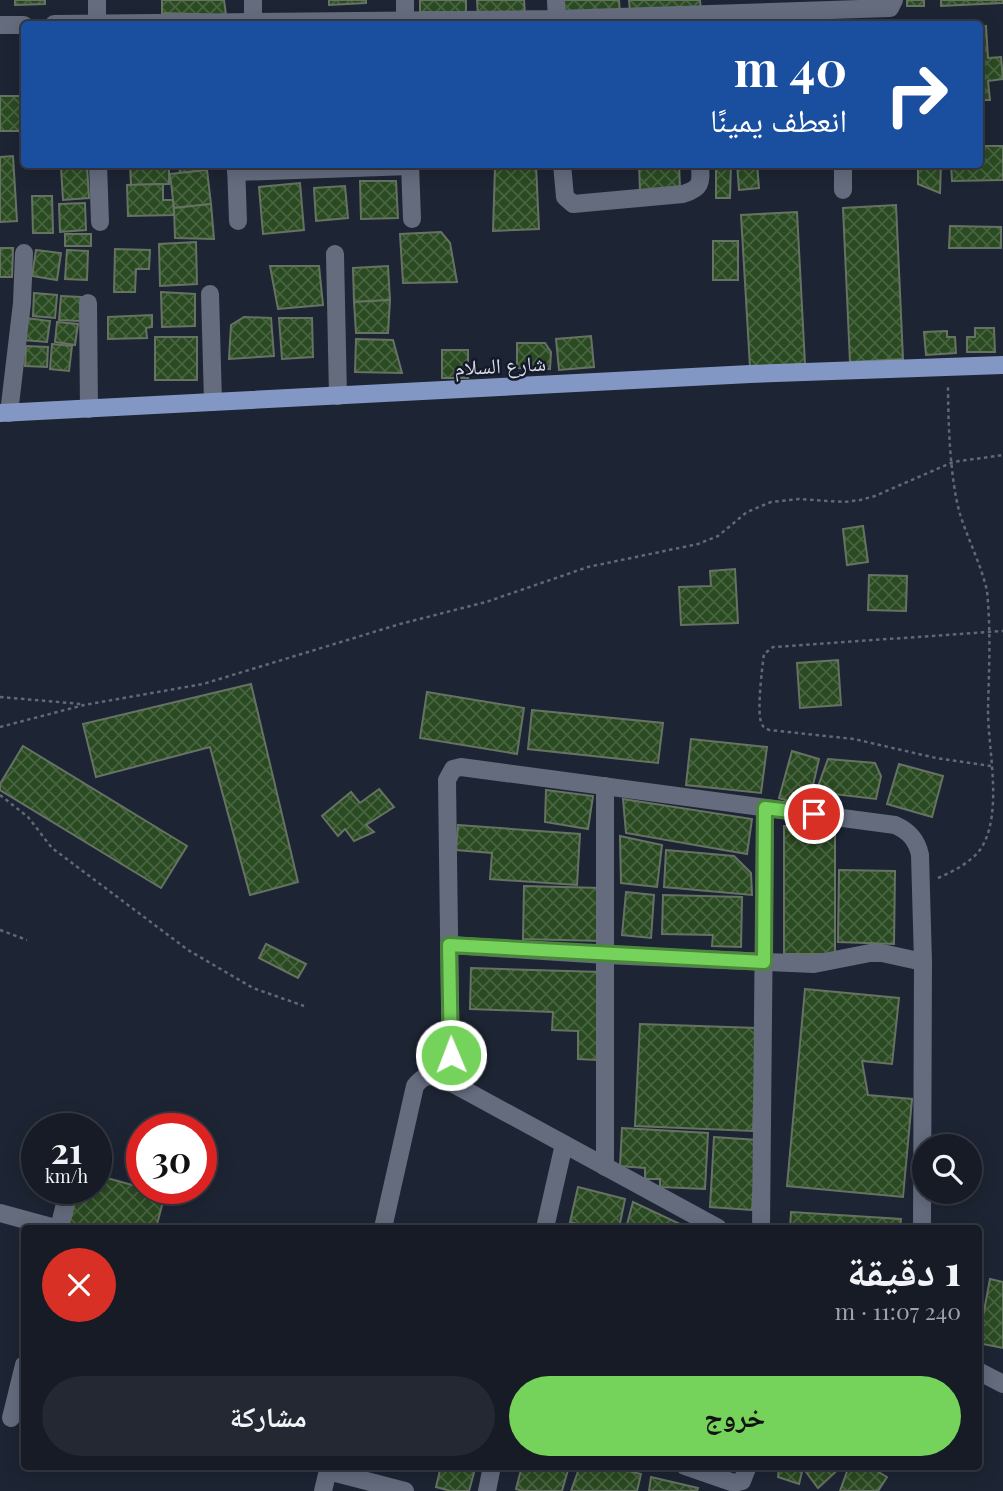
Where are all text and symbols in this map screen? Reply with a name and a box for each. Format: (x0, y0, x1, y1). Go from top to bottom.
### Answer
text: 40 m (734, 34, 847, 99)
icon: right (871, 49, 962, 140)
text: انعطف يمينًا (710, 97, 847, 140)
street label: شارع السلام (454, 348, 547, 382)
pin (784, 784, 844, 844)
icon: arrive (795, 795, 833, 833)
position arrow (414, 1018, 488, 1092)
speed limit sign: 30 (126, 1113, 217, 1204)
text: 21 (51, 1126, 82, 1173)
map controls (912, 1134, 982, 1204)
button: search (912, 1134, 982, 1204)
text: km/h (45, 1164, 88, 1188)
text: 1 دقيقة (847, 1241, 961, 1297)
button: close (42, 1248, 116, 1322)
text: 240 m · 11:07 (835, 1295, 961, 1326)
button: مشاركة (42, 1376, 495, 1456)
button: خروج (509, 1376, 961, 1456)

